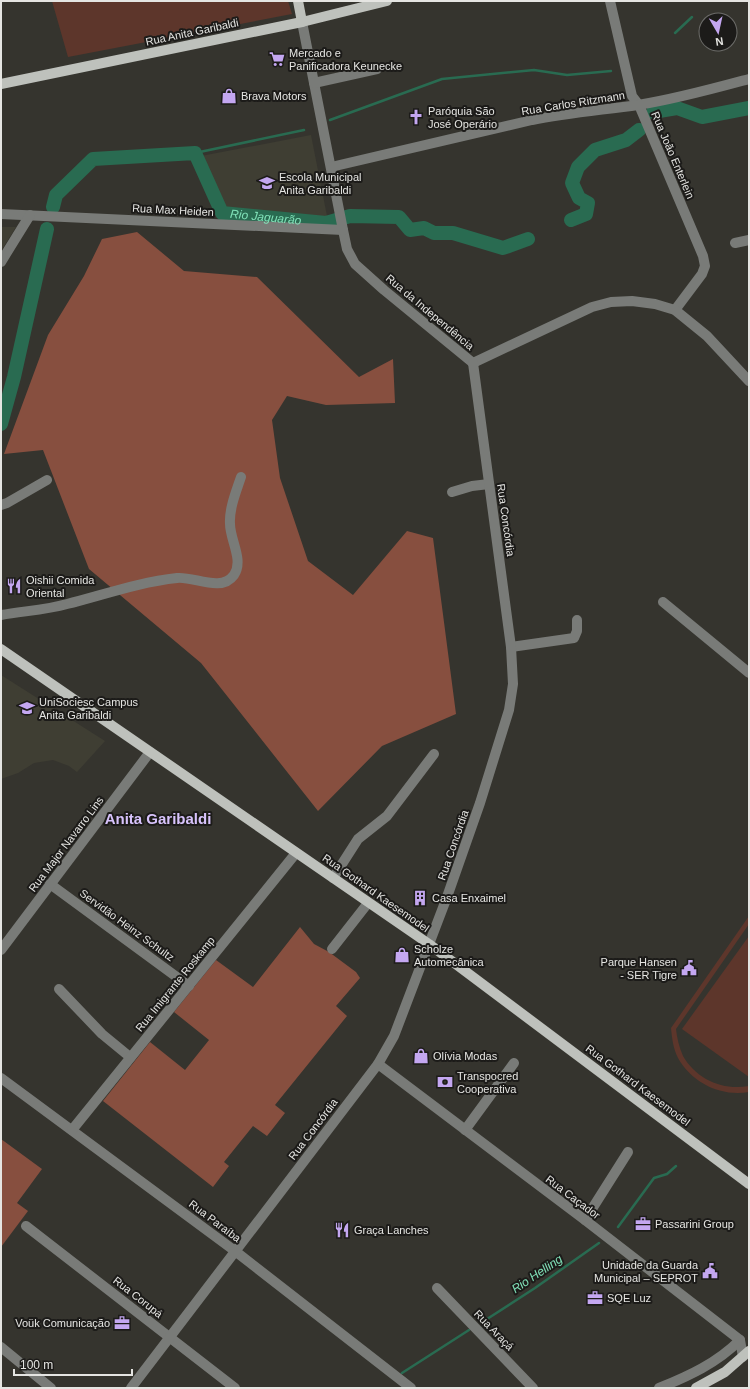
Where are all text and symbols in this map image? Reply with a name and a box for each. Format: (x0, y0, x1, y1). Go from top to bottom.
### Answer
north arrow (698, 12, 738, 52)
street label: Rua Anita Garibaldi (144, 16, 240, 48)
text: N (715, 35, 724, 48)
place label: Mercado e Panificadora Keunecke (289, 47, 402, 72)
supermarket icon: Mercado e Panificadora Keunecke (268, 50, 286, 68)
shop icon: Brava Motors (220, 87, 238, 105)
street label: Rua Carlos Ritzmann (520, 89, 626, 117)
place label: Brava Motors (241, 90, 307, 102)
place label: Paróquia São José Operário (428, 105, 497, 130)
church icon: Paróquia São José Operário (407, 108, 425, 126)
street label: Rua João Enterlein (649, 110, 697, 200)
place label: Escola Municipal Anita Garibaldi (279, 171, 362, 196)
school or university icon: Escola Municipal Anita Garibaldi (258, 174, 276, 192)
street label: Rua Max Heiden (132, 202, 214, 218)
water label: Rio Jaguarão (230, 207, 302, 228)
street label: Rua da Independência (384, 272, 477, 353)
street label: Rua Concórdia (495, 483, 517, 558)
place label: Oishii Comida Oriental (26, 574, 95, 599)
restaurant icon: Oishii Comida Oriental (5, 577, 23, 595)
place label: UniSociesc Campus Anita Garibaldi (39, 696, 139, 721)
school or university icon: UniSociesc Campus Anita Garibaldi (18, 699, 36, 717)
street label: Rua Major Navarro Lins (26, 794, 106, 894)
street label: Rua Concórdia (435, 808, 471, 882)
district label: Anita Garibaldi (105, 810, 211, 827)
street label: Rua Gothard Kaesemodel (320, 852, 432, 934)
street label: Servidão Heinz Schultz (77, 887, 177, 963)
building icon: Casa Enxaimel (411, 889, 429, 907)
place label: Casa Enxaimel (432, 892, 506, 904)
street label: Rua Imigrante Roskamp (133, 934, 217, 1034)
place label: Scholze Automecânica (414, 943, 485, 968)
shop icon: Scholze Automecânica (393, 946, 411, 964)
place label: Parque Hansen - SER Tigre (601, 956, 677, 981)
public building icon: Parque Hansen - SER Tigre (680, 959, 698, 977)
street label: Rua Gothard Kaesemodel (584, 1042, 692, 1128)
shop icon: Olívia Modas (412, 1047, 430, 1065)
place label: Olívia Modas (433, 1050, 498, 1062)
place label: Transpocred Cooperativa (457, 1070, 518, 1095)
bank icon: Transpocred Cooperativa (436, 1073, 454, 1091)
street label: Rua Concórdia (286, 1095, 340, 1162)
street label: Rua Caçador (544, 1173, 603, 1221)
street label: Rua Paraíba (187, 1198, 244, 1245)
office icon: Passarini Group (634, 1215, 652, 1233)
place label: Passarini Group (655, 1218, 734, 1230)
restaurant icon: Graça Lanches (333, 1221, 351, 1239)
place label: Graça Lanches (354, 1224, 429, 1236)
water label: Rio Helling (509, 1252, 565, 1296)
place label: Unidade da Guarda Municipal – SEPROT (594, 1259, 699, 1284)
public building icon: Unidade da Guarda Municipal – SEPROT (701, 1262, 719, 1280)
street label: Rua Corupá (111, 1274, 166, 1321)
office icon: SQE Luz (586, 1289, 604, 1307)
place label: SQE Luz (607, 1292, 651, 1304)
street label: Rua Araçá (472, 1307, 517, 1353)
office icon: Voük Comunicação (113, 1314, 131, 1332)
place label: Voük Comunicação (15, 1317, 110, 1329)
scale bar (14, 1351, 132, 1377)
text: 100 m (20, 1358, 53, 1372)

